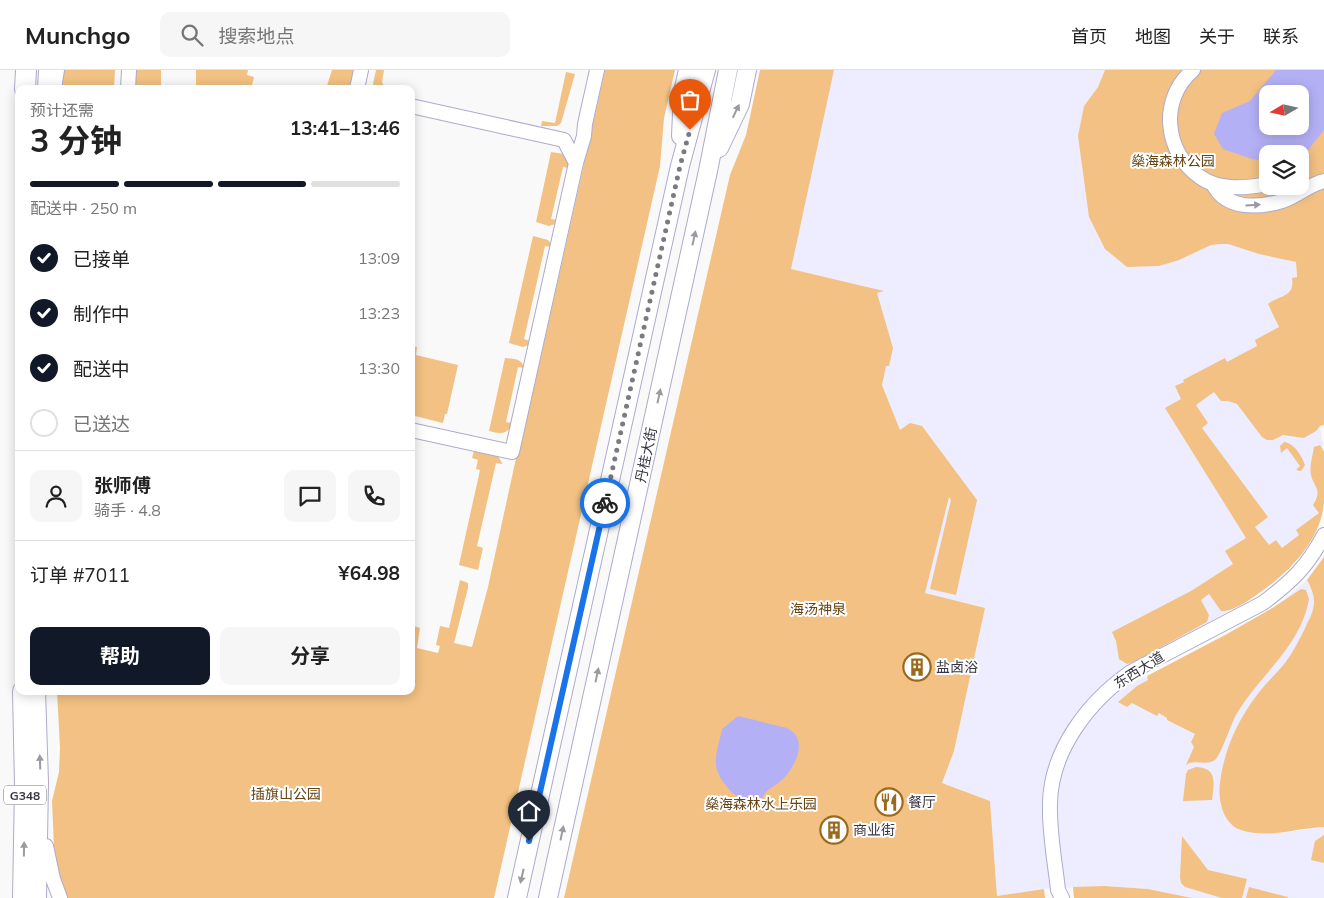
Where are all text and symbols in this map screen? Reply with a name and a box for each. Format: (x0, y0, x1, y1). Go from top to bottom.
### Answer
search box (160, 12, 510, 57)
text: Munchgo (25, 20, 130, 50)
icon: search (178, 21, 206, 49)
text: 搜索地点 (218, 24, 294, 48)
text: 首页 (1071, 25, 1107, 48)
text: 地图 (1135, 25, 1171, 48)
text: 关于 (1199, 25, 1235, 48)
text: 联系 (1263, 25, 1299, 48)
pin (669, 79, 711, 130)
north arrow (1259, 85, 1309, 135)
map controls (1259, 85, 1309, 195)
icon: bag (676, 86, 704, 114)
text: 预计还需 (30, 100, 94, 120)
one-way arrow (733, 104, 741, 118)
text: 13:41–13:46 (290, 116, 400, 140)
text: 3 分钟 (30, 120, 122, 160)
button: layers (1259, 145, 1309, 195)
park label: 燊海森林公园 (1131, 152, 1215, 170)
text: 配送中 · 250 m (30, 198, 137, 218)
one-way arrow (1245, 201, 1261, 209)
one-way arrow (690, 230, 698, 245)
icon: check (30, 244, 58, 272)
text: 已接单 (73, 247, 130, 271)
text: 13:09 (358, 248, 400, 268)
icon: check (30, 299, 58, 327)
text: 制作中 (73, 302, 130, 326)
text: 13:23 (358, 303, 400, 323)
icon: check (30, 354, 58, 382)
text: 配送中 (73, 357, 130, 381)
text: 13:30 (358, 358, 400, 378)
one-way arrow (655, 389, 663, 404)
text: 已送达 (73, 412, 130, 436)
street label: 丹桂大街 (631, 426, 661, 484)
button: person (30, 470, 82, 522)
button: chat (284, 470, 336, 522)
button: phone (348, 470, 400, 522)
text: 张师傅 (94, 473, 151, 497)
courier (580, 478, 630, 528)
icon: bike (591, 489, 619, 517)
text: 骑手 · 4.8 (94, 500, 161, 520)
text: ¥64.98 (338, 561, 400, 585)
text: 订单 #7011 (30, 563, 130, 587)
park label: 海汤神泉 (790, 600, 846, 618)
button: 帮助 (30, 627, 210, 685)
button: 分享 (220, 627, 400, 685)
street label: 东西大道 (1110, 648, 1168, 692)
building icon: 盐卤浴 (902, 652, 932, 682)
place label: 盐卤浴 (936, 658, 978, 676)
one-way arrow (593, 667, 601, 682)
one-way arrow (36, 754, 44, 770)
park label: 插旗山公园 (251, 785, 321, 803)
road number: G348 (4, 786, 46, 804)
restaurant icon: 餐厅 (874, 787, 904, 817)
pin (508, 790, 550, 841)
place label: 餐厅 (908, 793, 936, 811)
park label: 燊海森林水上乐园 (705, 795, 817, 813)
icon: home (515, 797, 543, 825)
building icon: 商业街 (819, 815, 849, 845)
place label: 商业街 (853, 821, 895, 839)
one-way arrow (558, 826, 566, 841)
one-way arrow (20, 841, 28, 857)
one-way arrow (517, 869, 525, 885)

